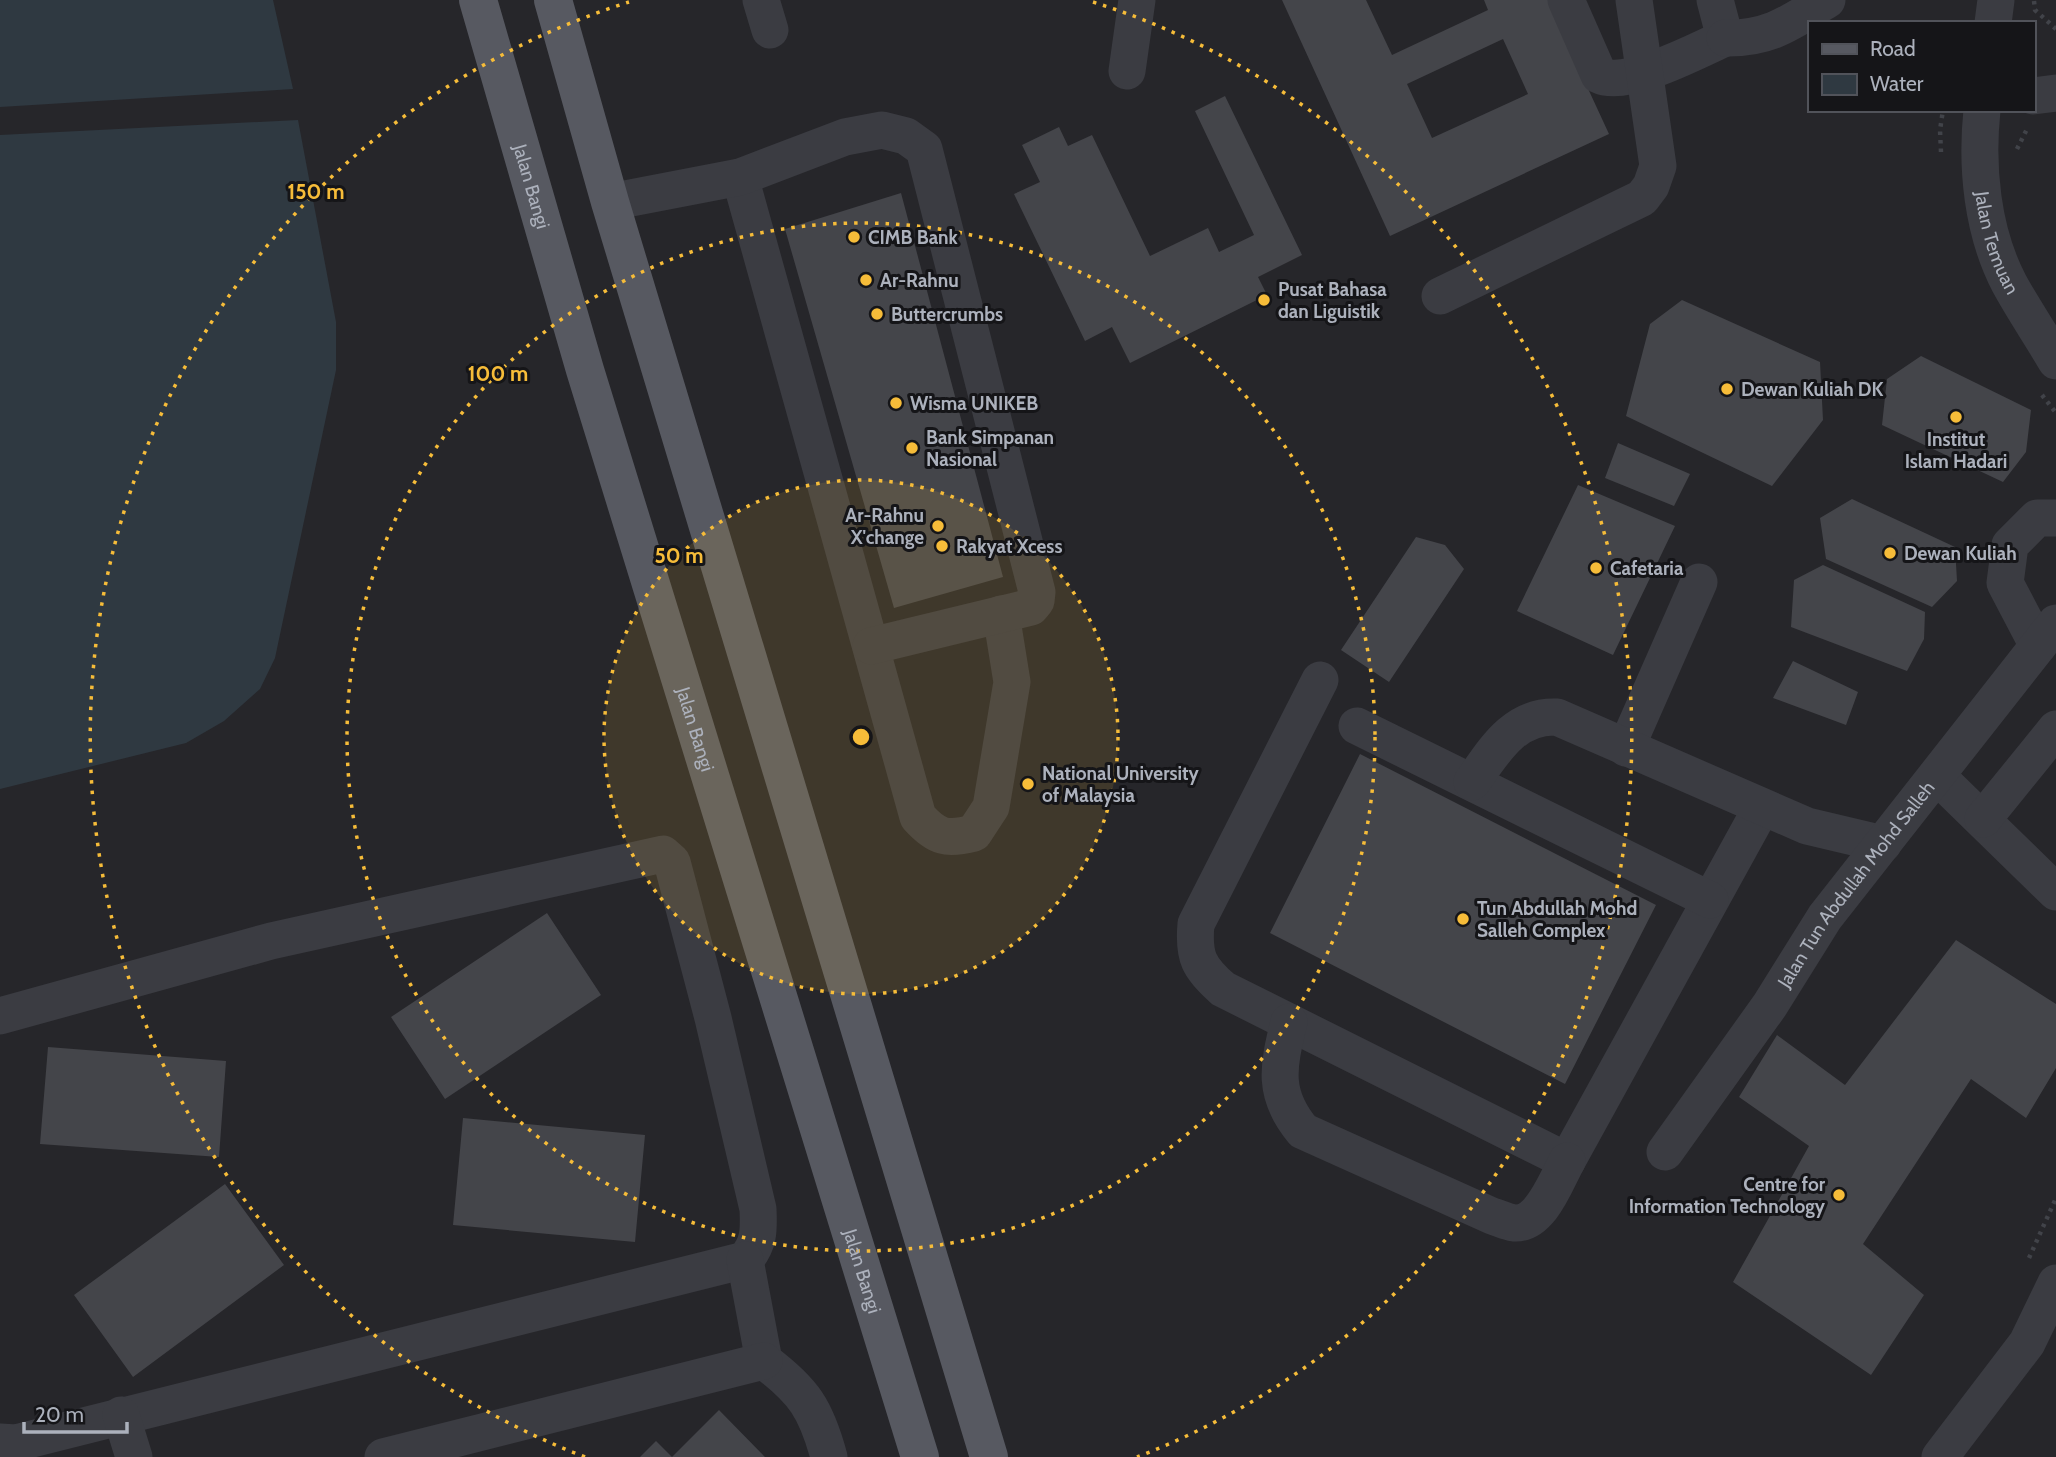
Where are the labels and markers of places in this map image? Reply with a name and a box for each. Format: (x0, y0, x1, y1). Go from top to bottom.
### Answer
place label: CIMB Bank (868, 226, 959, 249)
marker: CIMB Bank (846, 229, 862, 245)
place label: Ar-Rahnu (880, 269, 959, 292)
marker: Ar-Rahnu (858, 272, 874, 288)
place label: Pusat Bahasa dan Liguistik (1278, 278, 1387, 323)
marker: Pusat Bahasa dan Liguistik (1256, 292, 1272, 308)
place label: Buttercrumbs (891, 303, 1003, 326)
marker: Buttercrumbs (869, 306, 885, 322)
place label: Dewan Kuliah DK (1741, 378, 1884, 401)
marker: Dewan Kuliah DK (1719, 381, 1735, 397)
place label: Wisma UNIKEB (910, 392, 1038, 415)
marker: Wisma UNIKEB (888, 395, 904, 411)
marker: Institut Islam Hadari (1948, 409, 1964, 425)
place label: Bank Simpanan Nasional (926, 426, 1054, 471)
place label: Institut Islam Hadari (1905, 428, 2007, 473)
marker: Bank Simpanan Nasional (904, 440, 920, 456)
place label: Ar-Rahnu X'change (845, 504, 924, 549)
marker: Ar-Rahnu X'change (930, 518, 946, 534)
place label: Rakyat Xcess (956, 535, 1062, 558)
marker: Rakyat Xcess (934, 538, 950, 554)
place label: Dewan Kuliah (1904, 542, 2017, 565)
marker: Dewan Kuliah (1882, 545, 1898, 561)
place label: Cafetaria (1610, 557, 1684, 580)
marker: Cafetaria (1588, 560, 1604, 576)
centre of rings (849, 725, 873, 749)
place label: National University of Malaysia (1042, 762, 1200, 807)
marker: National University of Malaysia (1020, 776, 1036, 792)
place label: Tun Abdullah Mohd Salleh Complex (1477, 897, 1637, 942)
marker: Tun Abdullah Mohd Salleh Complex (1455, 911, 1471, 927)
place label: Centre for Information Technology (1629, 1173, 1826, 1218)
marker: Centre for Information Technology (1831, 1187, 1847, 1203)

